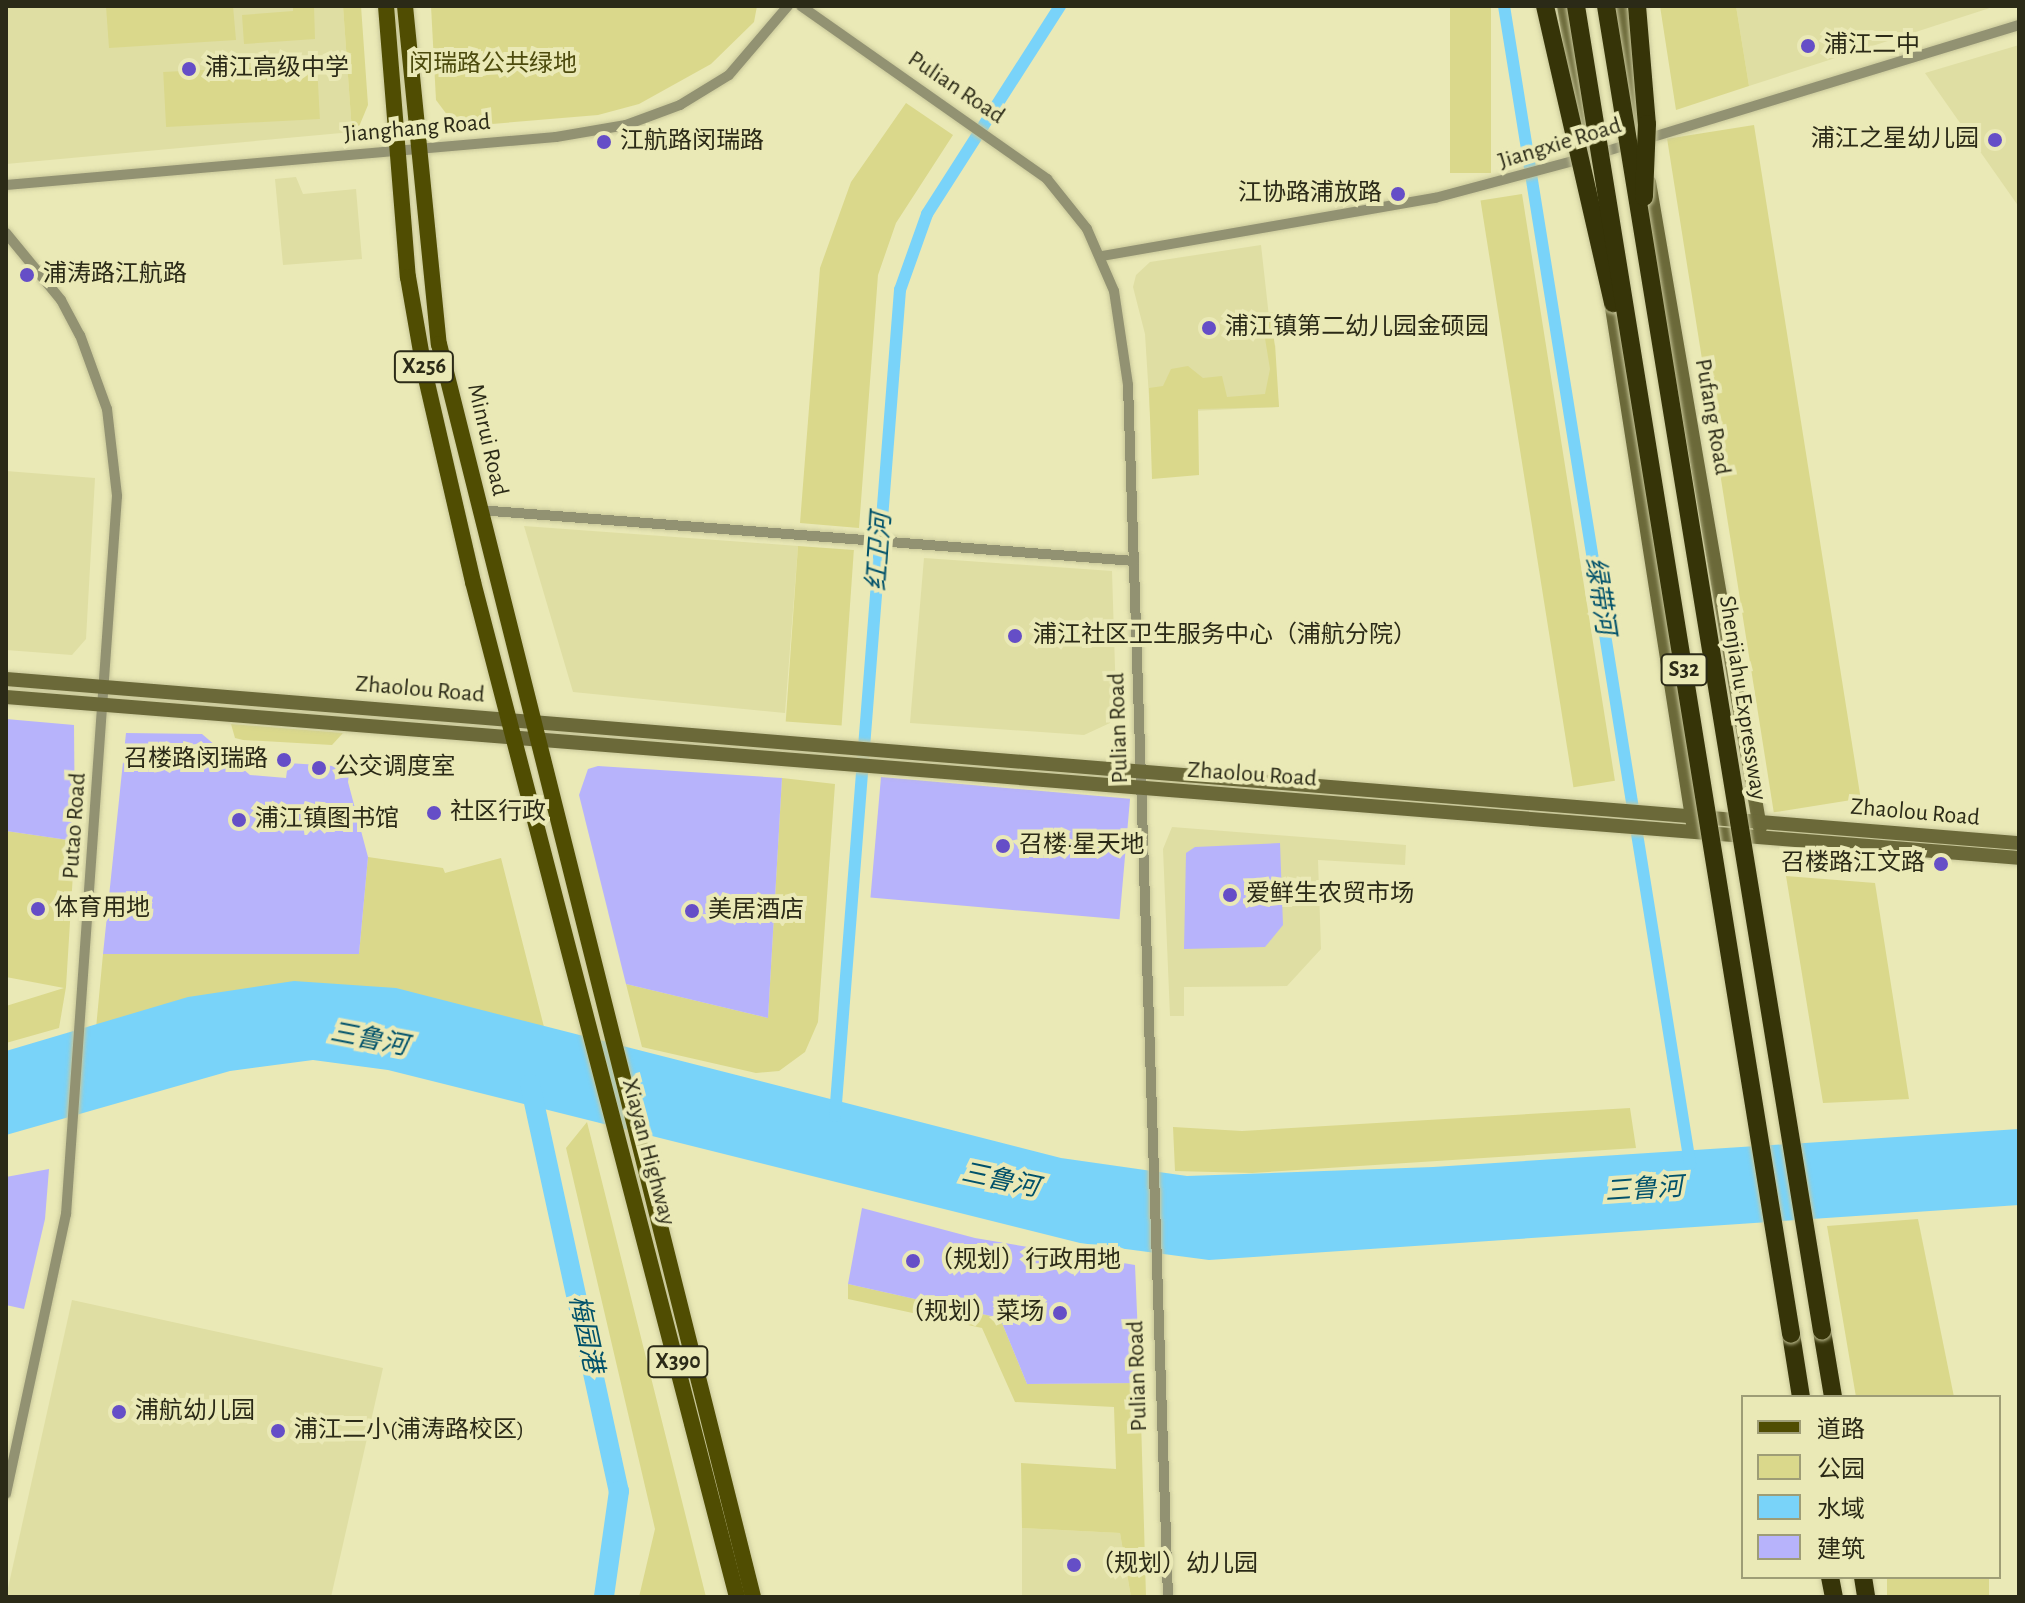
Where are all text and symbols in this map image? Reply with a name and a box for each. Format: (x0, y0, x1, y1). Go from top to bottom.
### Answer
place label: 浦江二中 (1824, 32, 1920, 60)
marker: 浦江二中 (1799, 37, 1817, 55)
street label: Pulian Road (902, 45, 1010, 131)
park label: 闵瑞路公共绿地 (409, 51, 577, 79)
place label: 浦江高级中学 (205, 55, 349, 83)
marker: 浦江高级中学 (180, 60, 198, 78)
street label: Jianghang Road (342, 108, 492, 150)
street label: Jiangxie Road (1495, 112, 1625, 176)
place label: 浦江之星幼儿园 (1811, 126, 1979, 154)
place label: 江航路闵瑞路 (620, 128, 764, 156)
marker: 浦江之星幼儿园 (1986, 131, 2004, 149)
marker: 江航路闵瑞路 (595, 133, 613, 151)
place label: 江协路浦放路 (1238, 180, 1382, 208)
marker: 江协路浦放路 (1389, 185, 1407, 203)
place label: 浦涛路江航路 (43, 261, 187, 289)
marker: 浦涛路江航路 (18, 266, 36, 284)
place label: 浦江镇第二幼儿园金硕园 (1225, 314, 1489, 342)
marker: 浦江镇第二幼儿园金硕园 (1200, 319, 1218, 337)
road number: X256 (392, 349, 456, 385)
street label: Pufang Road (1688, 356, 1736, 478)
street label: Minrui Road (460, 381, 514, 499)
water label: 红卫河 (862, 512, 898, 592)
water label: 绿带河 (1577, 555, 1621, 637)
street label: Shenjiahu Expressway (1712, 594, 1772, 802)
place label: 浦江社区卫生服务中心（浦航分院） (1033, 622, 1417, 650)
marker: 浦江社区卫生服务中心（浦航分院） (1004, 625, 1026, 647)
road number: S32 (1660, 652, 1708, 688)
street label: Zhaolou Road (354, 670, 486, 710)
street label: Pulian Road (1103, 672, 1135, 784)
place label: 召楼路闵瑞路 (124, 746, 268, 774)
marker: 召楼路闵瑞路 (275, 751, 293, 769)
place label: 公交调度室 (335, 754, 455, 782)
street label: Zhaolou Road (1186, 756, 1318, 794)
marker: 公交调度室 (310, 759, 328, 777)
street label: Putao Road (57, 772, 93, 880)
street label: Zhaolou Road (1849, 793, 1981, 833)
place label: 社区行政 (450, 799, 546, 827)
marker: 社区行政 (425, 804, 443, 822)
place label: 浦江镇图书馆 (255, 806, 399, 834)
marker: 浦江镇图书馆 (230, 811, 248, 829)
place label: 召楼·星天地 (1019, 832, 1144, 860)
marker: 召楼·星天地 (994, 837, 1012, 855)
place label: 召楼路江文路 (1781, 850, 1925, 878)
marker: 召楼路江文路 (1932, 855, 1950, 873)
place label: 爱鲜生农贸市场 (1246, 881, 1414, 909)
marker: 爱鲜生农贸市场 (1221, 886, 1239, 904)
place label: 体育用地 (54, 895, 150, 923)
place label: 美居酒店 (708, 897, 804, 925)
marker: 体育用地 (29, 900, 47, 918)
marker: 美居酒店 (683, 902, 701, 920)
water label: 三鲁河 (328, 1017, 410, 1063)
street label: Xiayan Highway (615, 1076, 681, 1228)
water label: 三鲁河 (959, 1158, 1041, 1204)
water label: 三鲁河 (1604, 1172, 1684, 1208)
place label: （规划）行政用地 (929, 1247, 1121, 1275)
marker: （规划）行政用地 (904, 1252, 922, 1270)
water label: 梅园港 (562, 1293, 608, 1375)
place label: （规划）菜场 (900, 1299, 1044, 1327)
marker: （规划）菜场 (1051, 1304, 1069, 1322)
street label: Pulian Road (1122, 1320, 1154, 1432)
road number: X390 (646, 1344, 710, 1380)
legend (1741, 1395, 2001, 1579)
place label: 浦航幼儿园 (135, 1398, 255, 1426)
marker: 浦航幼儿园 (110, 1403, 128, 1421)
place label: 浦江二小(浦涛路校区) (294, 1417, 524, 1445)
text: 道路 (1817, 1418, 1865, 1442)
marker: 浦江二小(浦涛路校区) (269, 1422, 287, 1440)
text: 公园 (1817, 1458, 1865, 1482)
text: 水域 (1817, 1498, 1865, 1522)
text: 建筑 (1817, 1538, 1865, 1562)
place label: （规划）幼儿园 (1090, 1551, 1258, 1579)
marker: （规划）幼儿园 (1065, 1556, 1083, 1574)

